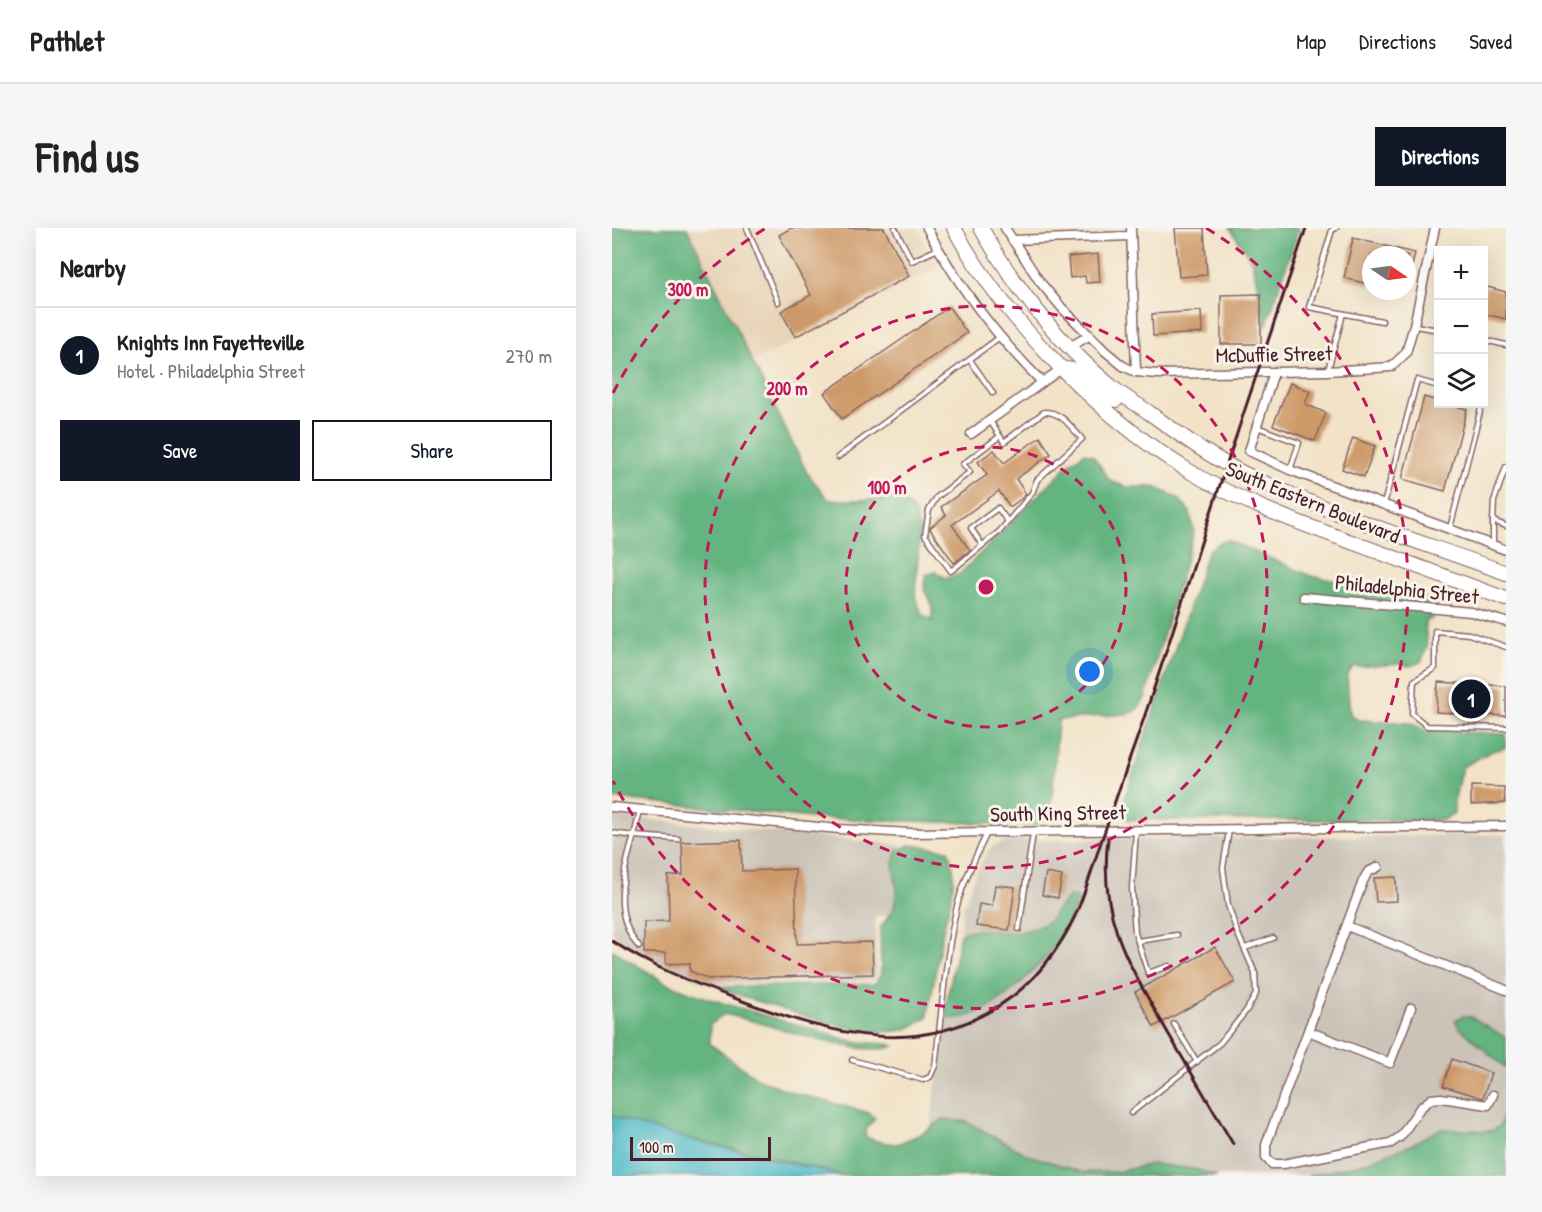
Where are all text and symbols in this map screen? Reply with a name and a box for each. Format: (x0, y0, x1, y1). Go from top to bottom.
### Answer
text: Pathlet (30, 22, 104, 60)
text: Map (1296, 27, 1326, 56)
text: Directions (1359, 27, 1436, 56)
text: Saved (1469, 27, 1512, 56)
button: Directions (1375, 127, 1506, 186)
text: Find us (36, 128, 139, 185)
north arrow (1362, 246, 1416, 300)
map controls (1434, 246, 1488, 408)
button: + (1434, 246, 1488, 300)
text: Nearby (60, 250, 126, 285)
text: 300 m (668, 277, 708, 302)
button: − (1434, 300, 1488, 354)
text: Knights Inn Fayetteville (117, 327, 304, 357)
street label: McDuffie Street (1215, 338, 1333, 370)
text: 1 (76, 342, 83, 369)
text: 270 m (506, 342, 552, 369)
button: layers (1434, 354, 1488, 408)
text: Hotel · Philadelphia Street (117, 357, 305, 384)
text: 200 m (767, 376, 807, 401)
button: Save (60, 420, 300, 481)
button: Share (312, 420, 552, 481)
street label: South Eastern Boulevard (1222, 454, 1404, 550)
text: 100 m (867, 475, 907, 500)
street label: Philadelphia Street (1334, 567, 1481, 611)
centre of rings (976, 577, 996, 597)
your location (1075, 657, 1104, 686)
pin: 1 (1452, 676, 1490, 722)
street label: South King Street (990, 797, 1127, 829)
scale bar (630, 1134, 771, 1162)
text: 100 m (639, 1136, 674, 1158)

